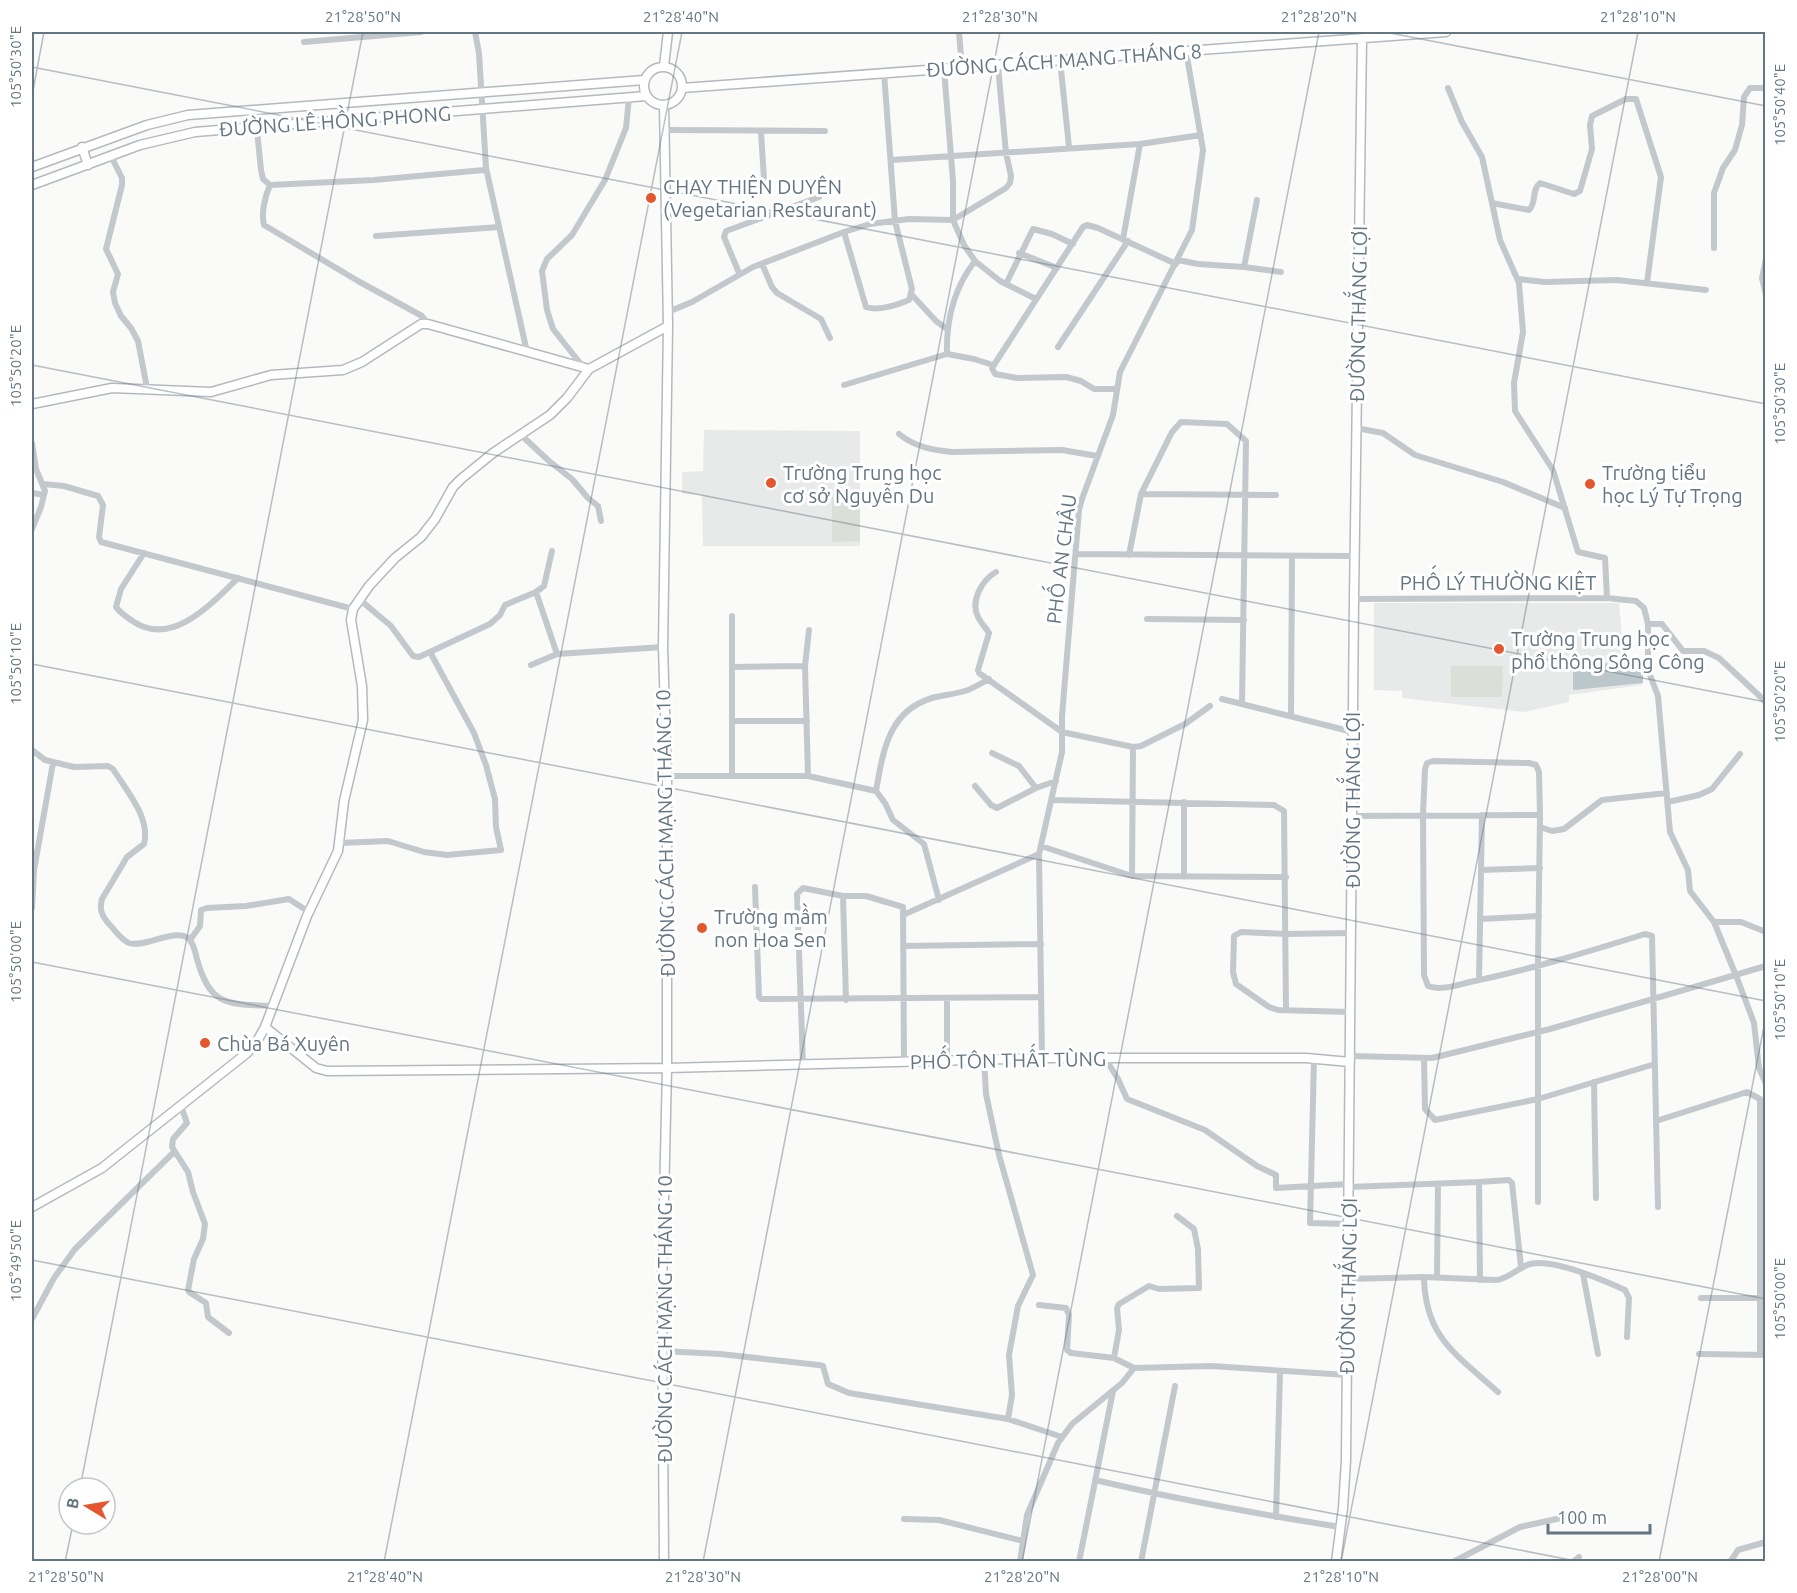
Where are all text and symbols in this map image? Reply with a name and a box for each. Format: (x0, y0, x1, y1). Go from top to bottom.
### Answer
text: 21°28'50"N (325, 8, 401, 25)
text: 21°28'40"N (643, 8, 719, 25)
text: 21°28'30"N (962, 8, 1038, 25)
text: 21°28'20"N (1281, 8, 1357, 25)
text: 21°28'10"N (1600, 8, 1676, 25)
text: 105°50'30"E (7, 26, 24, 108)
street label: ĐƯỜNG CÁCH MẠNG THÁNG 8 (925, 37, 1203, 81)
text: 105°50'40"E (1771, 64, 1788, 146)
street label: ĐƯỜNG LÊ HỒNG PHONG (218, 95, 452, 141)
place label: CHAY THIỆN DUYÊN (Vegetarian Restaurant) (663, 174, 877, 221)
marker: CHAY THIỆN DUYÊN (Vegetarian Restaurant) (644, 191, 658, 205)
street label: ĐƯỜNG THẮNG LỢI (1339, 226, 1371, 402)
text: 105°50'20"E (7, 325, 24, 407)
text: 105°50'30"E (1771, 363, 1788, 445)
place label: Trường Trung học cơ sở Nguyễn Du (783, 461, 941, 507)
place label: Trường tiểu học Lý Tự Trọng (1602, 461, 1743, 507)
marker: Trường Trung học cơ sở Nguyễn Du (764, 476, 778, 490)
marker: Trường tiểu học Lý Tự Trọng (1583, 477, 1597, 491)
street label: PHỐ AN CHÂU (1036, 492, 1080, 625)
street label: PHỐ LÝ THƯỜNG KIỆT (1400, 564, 1596, 594)
text: 105°50'10"E (7, 623, 24, 705)
place label: Trường Trung học phổ thông Sông Công (1511, 627, 1705, 673)
marker: Trường Trung học phổ thông Sông Công (1492, 642, 1506, 656)
text: 105°50'20"E (1771, 661, 1788, 743)
street label: ĐƯỜNG CÁCH MẠNG THÁNG 10 (649, 689, 679, 977)
street label: ĐƯỜNG THẮNG LỢI (1335, 712, 1364, 888)
place label: Trường mầm non Hoa Sen (714, 902, 828, 951)
text: 105°50'00"E (7, 921, 24, 1003)
marker: Trường mầm non Hoa Sen (695, 921, 709, 935)
text: 105°50'10"E (1771, 959, 1788, 1041)
place label: Chùa Bá Xuyên (217, 1032, 350, 1055)
marker: Chùa Bá Xuyên (198, 1036, 212, 1050)
street label: PHỐ TÔN THẤT TÙNG (910, 1041, 1106, 1073)
street label: ĐƯỜNG CÁCH MẠNG THÁNG 10 (651, 1175, 676, 1463)
street label: ĐƯỜNG THẮNG LỢI (1329, 1198, 1361, 1374)
text: 105°49'50"E (7, 1220, 24, 1302)
text: 105°50'00"E (1771, 1258, 1788, 1340)
north arrow (57, 1476, 117, 1536)
text: B (62, 1496, 82, 1510)
scale bar (1548, 1497, 1650, 1535)
text: 100 m (1557, 1507, 1607, 1527)
text: 21°28'50"N (28, 1568, 104, 1585)
text: 21°28'40"N (347, 1568, 423, 1585)
text: 21°28'30"N (665, 1568, 741, 1585)
text: 21°28'20"N (984, 1568, 1060, 1585)
text: 21°28'10"N (1303, 1568, 1379, 1585)
text: 21°28'00"N (1622, 1568, 1698, 1585)

